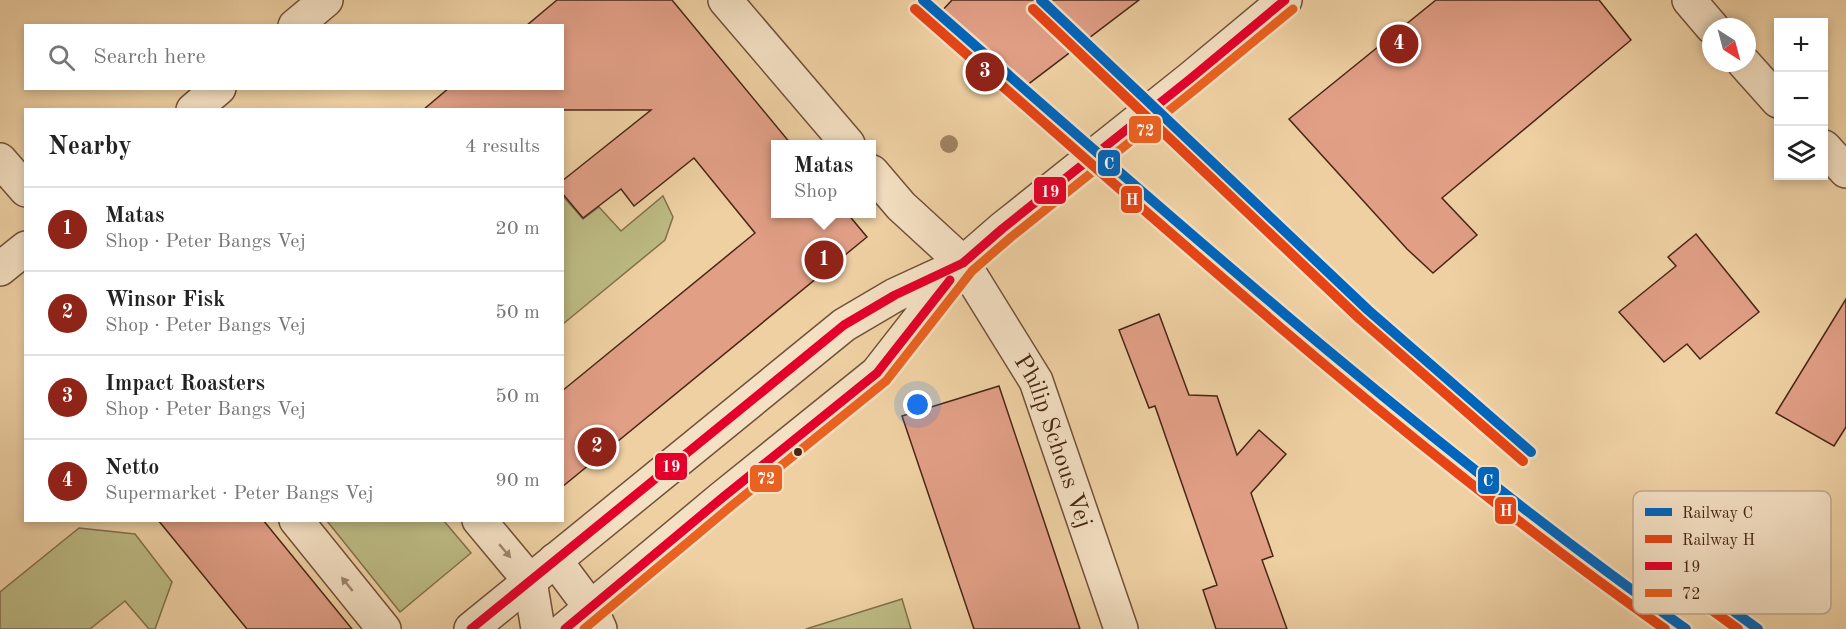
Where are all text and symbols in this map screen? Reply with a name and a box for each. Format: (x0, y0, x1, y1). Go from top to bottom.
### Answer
north arrow (1702, 18, 1756, 72)
map controls (1774, 18, 1828, 180)
button: + (1774, 18, 1828, 72)
pin: 4 (1380, 22, 1418, 66)
search box (24, 24, 564, 90)
icon: search (45, 41, 78, 74)
text: Search here (93, 46, 206, 68)
pin: 3 (966, 50, 1004, 94)
button: − (1774, 72, 1828, 126)
line badge: 72 (1128, 115, 1162, 144)
text: 72 (1136, 124, 1154, 140)
button: layers (1774, 126, 1828, 180)
text: Nearby (48, 134, 132, 160)
text: 4 results (465, 137, 540, 157)
popup (771, 140, 876, 218)
line badge: C (1097, 149, 1121, 177)
text: Matas (794, 155, 853, 177)
text: C (1104, 157, 1114, 173)
line badge: 19 (1033, 176, 1067, 205)
text: Shop (794, 182, 837, 202)
text: 19 (1041, 185, 1059, 201)
line badge: H (1120, 185, 1143, 214)
text: H (1125, 193, 1139, 209)
text: Matas (105, 205, 164, 227)
text: 1 (62, 219, 73, 239)
text: 20 m (495, 219, 540, 239)
text: Shop · Peter Bangs Vej (105, 232, 306, 252)
pin: 1 (804, 238, 844, 282)
text: Winsor Fisk (105, 289, 225, 311)
text: 2 (62, 303, 73, 323)
text: 50 m (495, 303, 540, 323)
text: Shop · Peter Bangs Vej (105, 316, 306, 336)
street label: Philip Schous Vej (1009, 351, 1095, 531)
text: Impact Roasters (105, 373, 265, 395)
text: 3 (62, 387, 73, 407)
text: 50 m (495, 387, 540, 407)
your location (903, 390, 932, 419)
text: Shop · Peter Bangs Vej (105, 400, 306, 420)
pin: 2 (578, 424, 616, 470)
unlabelled marker (792, 446, 804, 458)
line badge: 19 (654, 452, 688, 481)
text: Netto (105, 457, 159, 479)
text: 19 (662, 460, 680, 476)
line badge: 72 (749, 464, 783, 493)
line badge: C (1477, 466, 1500, 495)
text: 4 (62, 471, 73, 491)
text: 90 m (495, 471, 540, 491)
text: 72 (757, 472, 775, 488)
text: C (1483, 474, 1493, 490)
text: Supermarket · Peter Bangs Vej (105, 484, 374, 504)
legend (1633, 491, 1831, 614)
line badge: H (1494, 496, 1517, 525)
text: H (1499, 504, 1513, 520)
text: Railway C (1682, 506, 1753, 522)
text: Railway H (1682, 533, 1755, 549)
one-way arrow (498, 543, 511, 559)
text: 19 (1682, 560, 1701, 576)
one-way arrow (342, 576, 354, 591)
text: 72 (1682, 587, 1701, 603)

